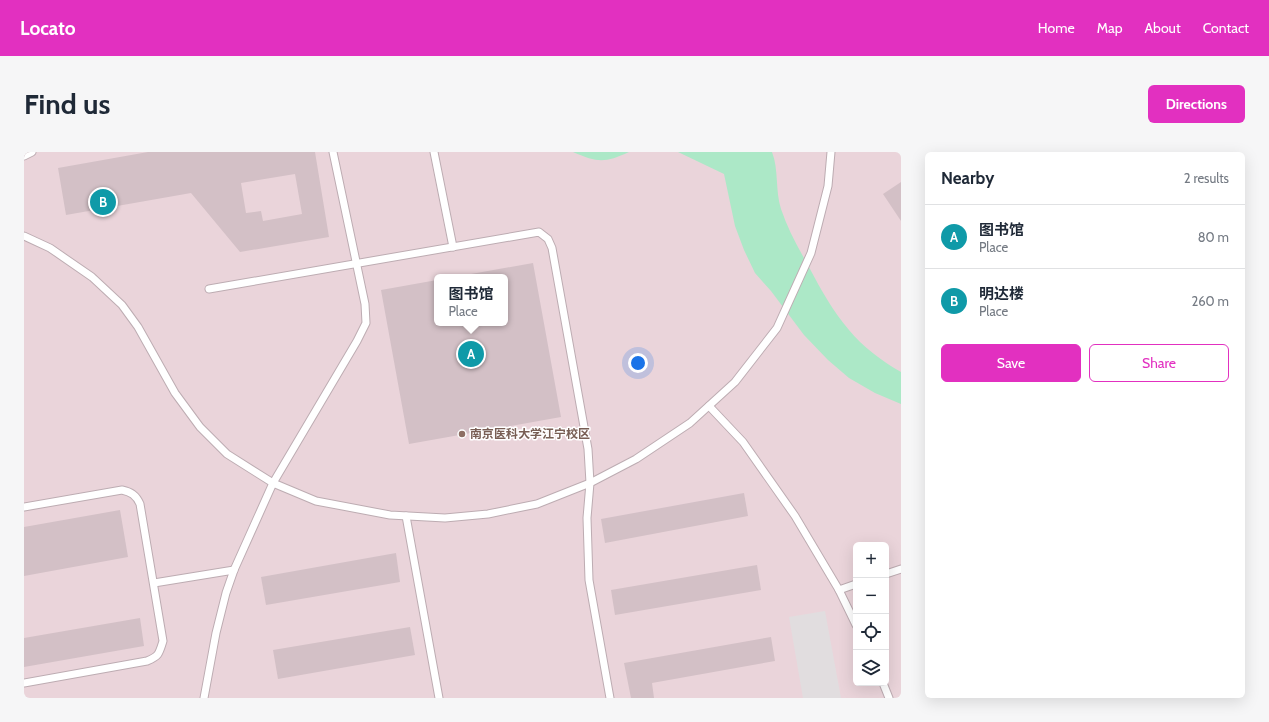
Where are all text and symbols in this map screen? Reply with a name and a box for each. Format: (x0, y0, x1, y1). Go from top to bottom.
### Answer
text: Locato (20, 17, 76, 40)
text: Home (1038, 19, 1075, 37)
text: Map (1097, 19, 1122, 37)
text: About (1144, 19, 1181, 37)
text: Contact (1203, 19, 1249, 37)
button: Directions (1148, 85, 1245, 123)
text: Find us (24, 87, 110, 121)
text: Nearby (941, 168, 994, 188)
text: 2 results (1184, 170, 1229, 186)
pin: B (90, 187, 116, 217)
text: 图书馆 (979, 221, 1024, 239)
text: A (950, 229, 958, 245)
text: 80 m (1198, 229, 1229, 245)
text: Place (979, 239, 1008, 255)
popup (434, 274, 508, 326)
text: 图书馆 (448, 285, 494, 303)
text: 明达楼 (979, 285, 1024, 303)
text: B (950, 293, 958, 309)
text: 260 m (1191, 293, 1229, 309)
text: Place (448, 303, 478, 319)
text: Place (979, 303, 1008, 319)
pin: A (458, 339, 484, 369)
button: Save (941, 344, 1081, 382)
button: Share (1089, 344, 1229, 382)
your location (628, 353, 648, 373)
place label: 南京医科大学江宁校区 (470, 426, 590, 441)
marker: 南京医科大学江宁校区 (457, 429, 467, 439)
map controls (853, 542, 889, 686)
button: + (853, 542, 889, 578)
button: − (853, 578, 889, 614)
button: locate (853, 614, 889, 650)
button: layers (853, 650, 889, 686)

